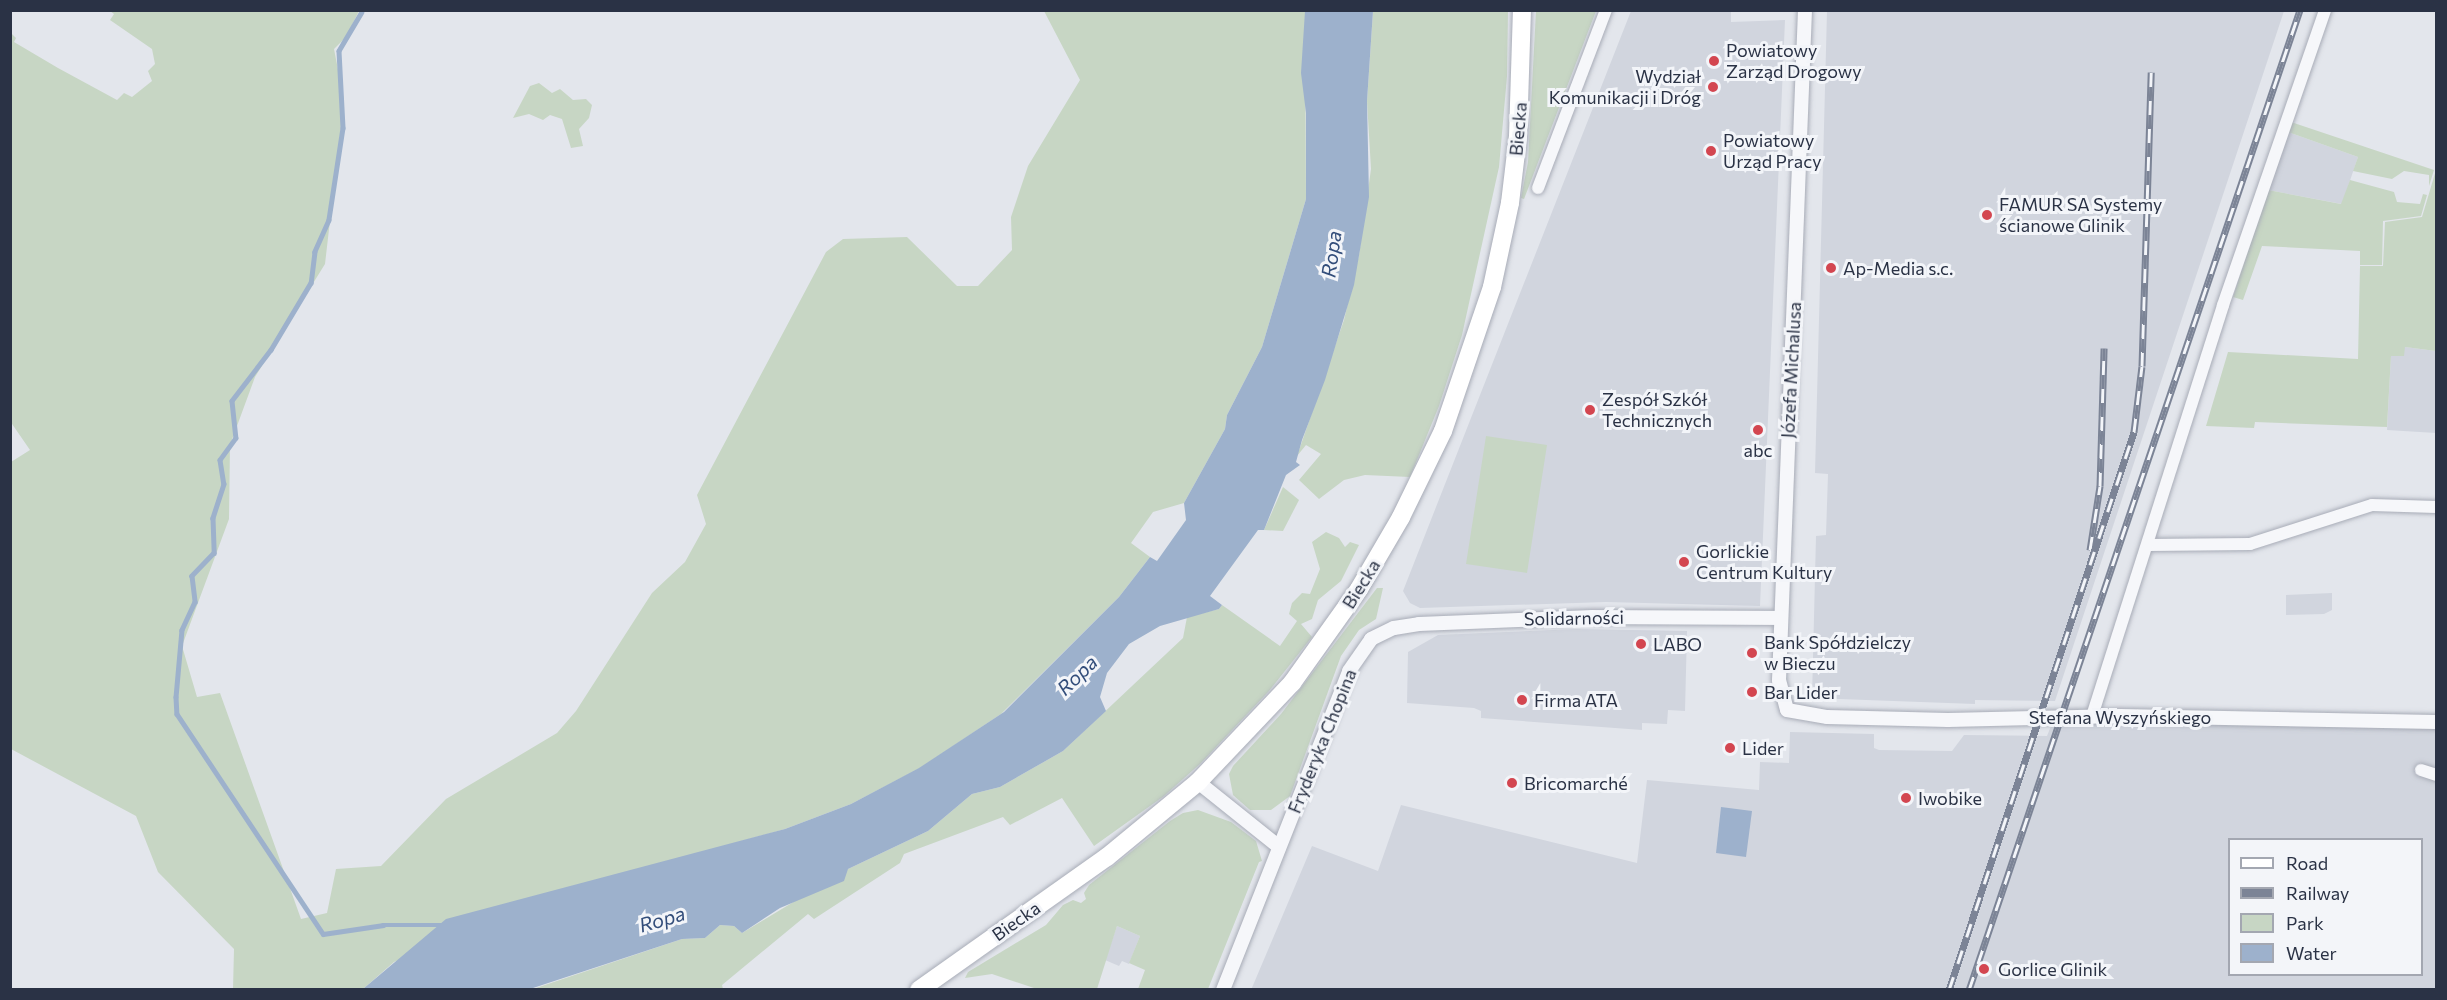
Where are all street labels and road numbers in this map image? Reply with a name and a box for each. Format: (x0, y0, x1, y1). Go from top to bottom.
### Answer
street label: Biecka (1505, 101, 1531, 157)
street label: Józefa Michalusa (1777, 301, 1805, 439)
street label: Biecka (1338, 555, 1384, 613)
street label: Solidarności (1524, 606, 1624, 630)
street label: Fryderyka Chopina (1283, 666, 1361, 816)
street label: Stefana Wyszyńskiego (2029, 706, 2211, 728)
street label: Biecka (988, 897, 1044, 945)

